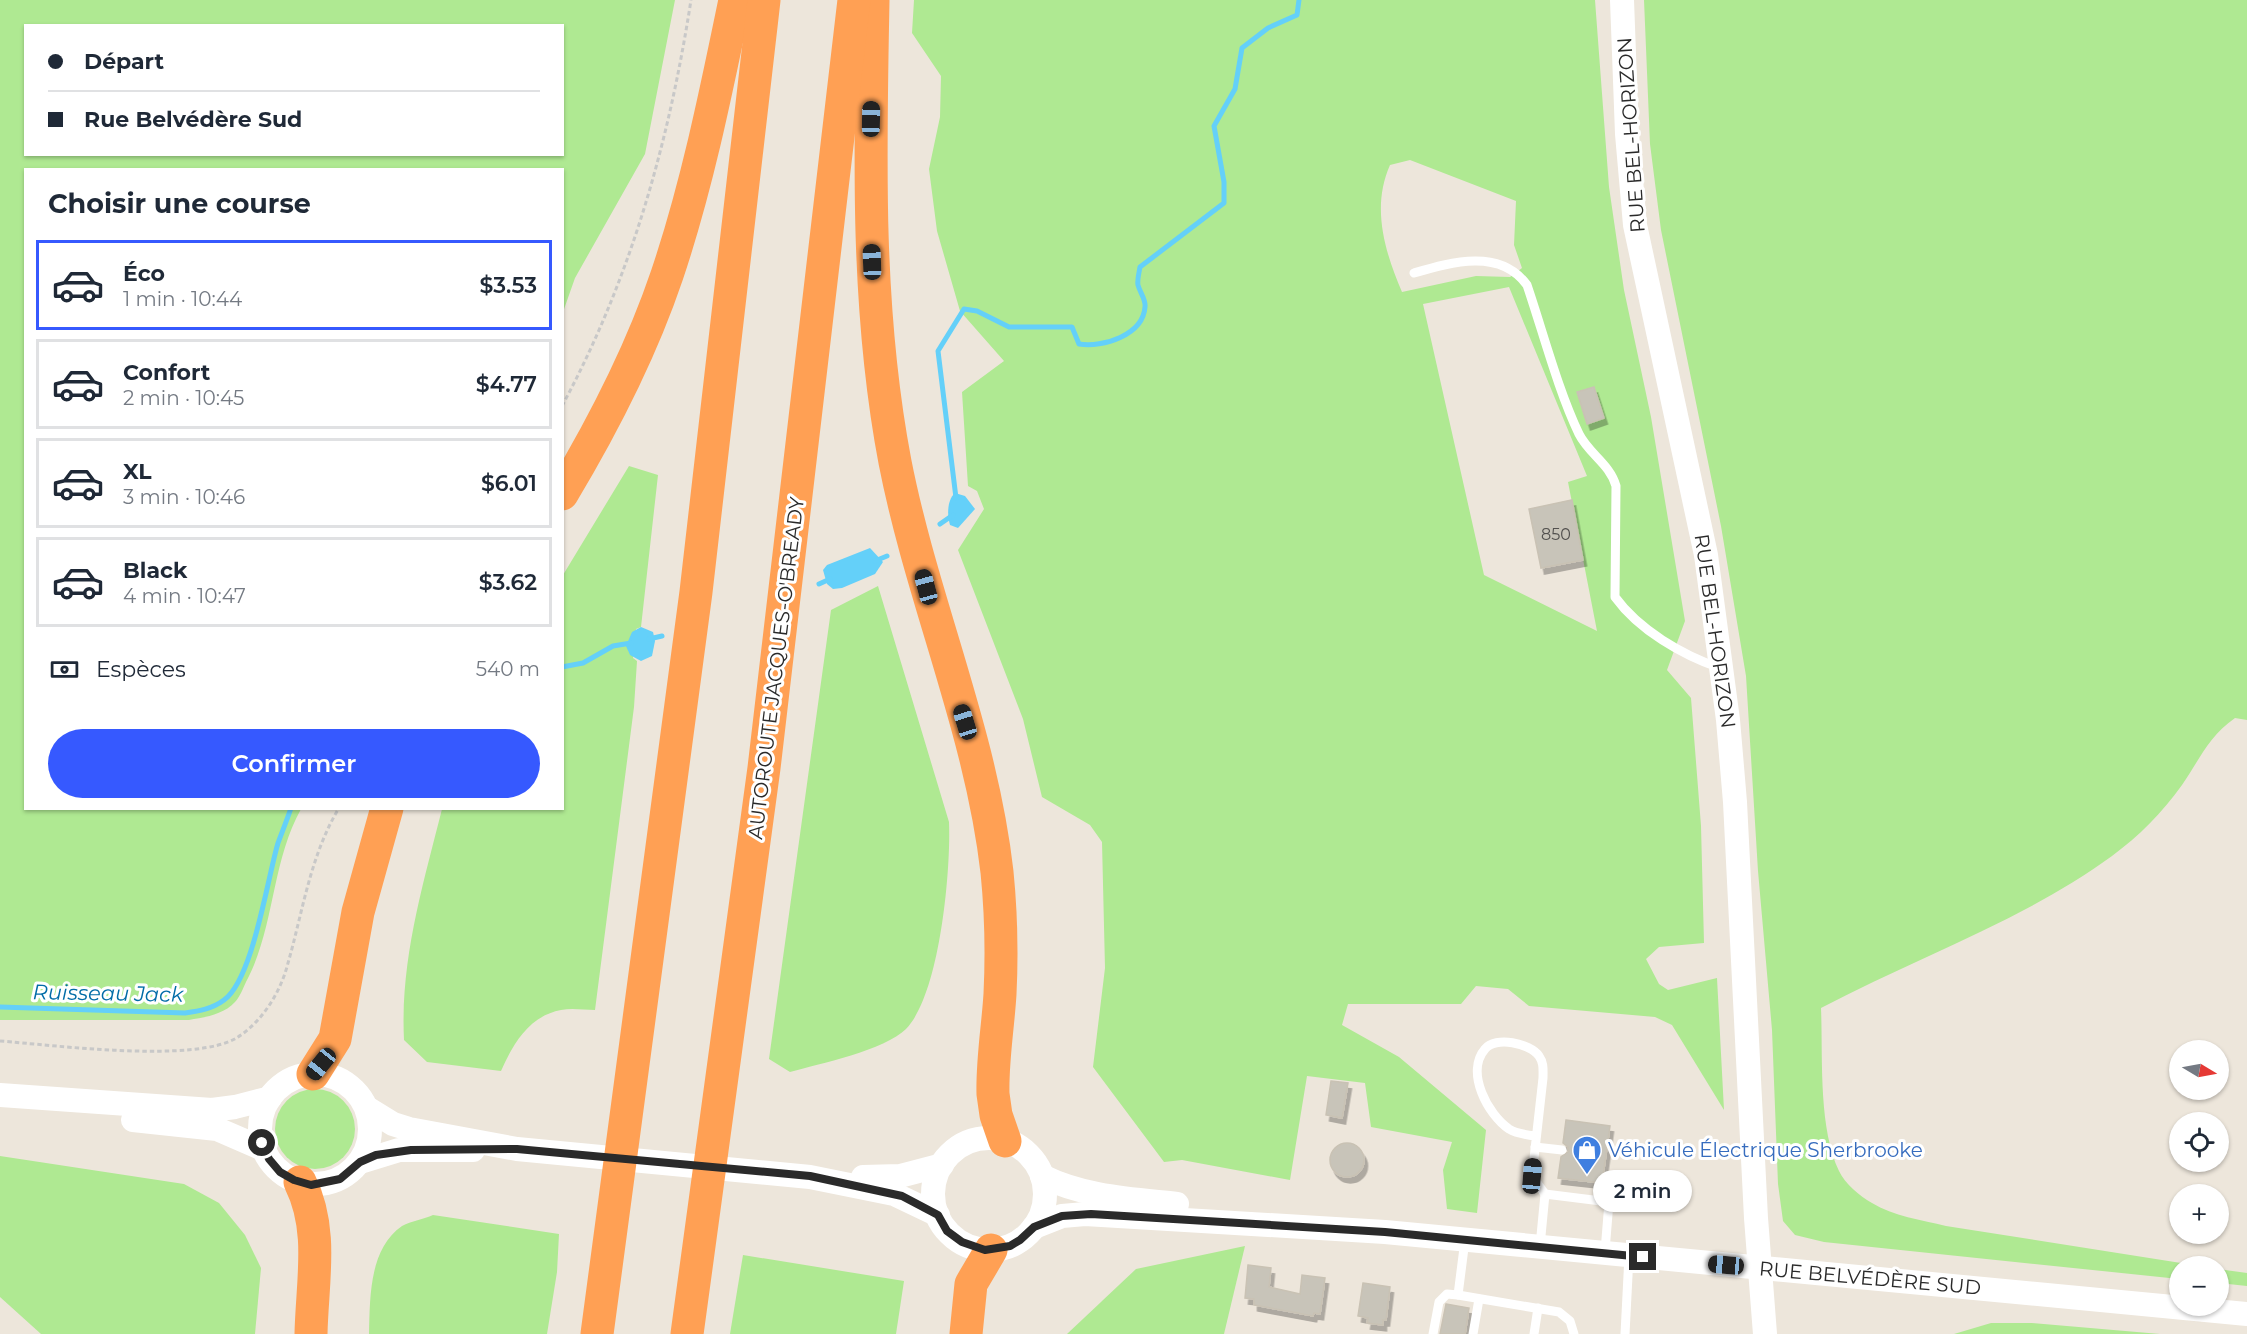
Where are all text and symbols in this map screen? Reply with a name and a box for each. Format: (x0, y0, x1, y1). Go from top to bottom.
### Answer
street label: RUE BEL-HORIZON (1612, 36, 1650, 234)
text: Départ (84, 48, 164, 75)
car (862, 101, 880, 137)
text: Rue Belvédère Sud (84, 106, 302, 133)
text: Choisir une course (48, 187, 311, 220)
car (862, 244, 882, 280)
icon: car (51, 258, 105, 312)
text: Éco (123, 260, 165, 287)
text: $3.53 (480, 272, 537, 299)
text: 1 min · 10:44 (123, 287, 242, 311)
icon: car (51, 357, 105, 411)
text: Confort (123, 359, 210, 386)
text: $4.77 (476, 371, 537, 398)
text: 2 min · 10:45 (123, 386, 244, 410)
icon: car (51, 456, 105, 510)
text: XL (123, 458, 152, 485)
text: $6.01 (481, 470, 537, 497)
text: 3 min · 10:46 (123, 485, 245, 509)
street label: AUTOROUTE JACQUES-O'BREADY (743, 495, 809, 841)
house number: 850 (1541, 525, 1571, 544)
street label: RUE BEL-HORIZON (1689, 532, 1741, 730)
icon: car (51, 555, 105, 609)
text: Black (123, 557, 187, 584)
car (913, 567, 939, 607)
text: $3.62 (479, 569, 537, 596)
text: 4 min · 10:47 (123, 584, 246, 608)
icon: cash (48, 653, 81, 686)
text: Espèces (96, 656, 186, 683)
text: 540 m (476, 657, 540, 681)
car (951, 702, 979, 742)
button: Confirmer (48, 729, 540, 798)
water label: Ruisseau Jack (32, 979, 185, 1007)
north arrow (2169, 1040, 2229, 1100)
map controls (2169, 1040, 2229, 1316)
car (303, 1044, 339, 1084)
button: locate (2169, 1112, 2229, 1172)
route start (248, 1129, 275, 1156)
shop icon: Véhicule Électrique Sherbrooke (1571, 1134, 1603, 1176)
place label: Véhicule Électrique Sherbrooke (1608, 1138, 1923, 1162)
car (1521, 1157, 1543, 1195)
callout: 2 min (1594, 1170, 1692, 1212)
text: 2 min (1614, 1179, 1671, 1203)
button: + (2169, 1184, 2229, 1244)
route end (1629, 1243, 1656, 1270)
car (1707, 1254, 1745, 1276)
street label: RUE BELVÉDÈRE SUD (1758, 1256, 1982, 1300)
button: − (2169, 1256, 2229, 1316)

